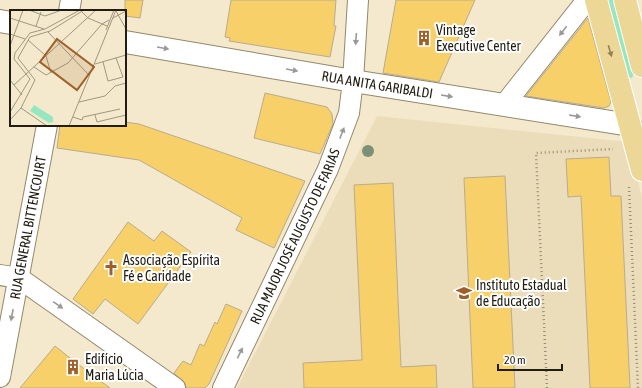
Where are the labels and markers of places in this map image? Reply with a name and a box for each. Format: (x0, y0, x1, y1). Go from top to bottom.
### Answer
place label: Vintage Executive Center (436, 22, 522, 54)
building icon: Vintage Executive Center (415, 29, 433, 47)
place label: Associação Espírita Fé e Caridade (123, 252, 220, 284)
church icon: Associação Espírita Fé e Caridade (102, 259, 120, 277)
place label: Instituto Estadual de Educação (476, 277, 567, 309)
school or university icon: Instituto Estadual de Educação (455, 284, 473, 302)
place label: Edifício Maria Lúcia (85, 351, 144, 383)
building icon: Edifício Maria Lúcia (64, 358, 82, 376)

